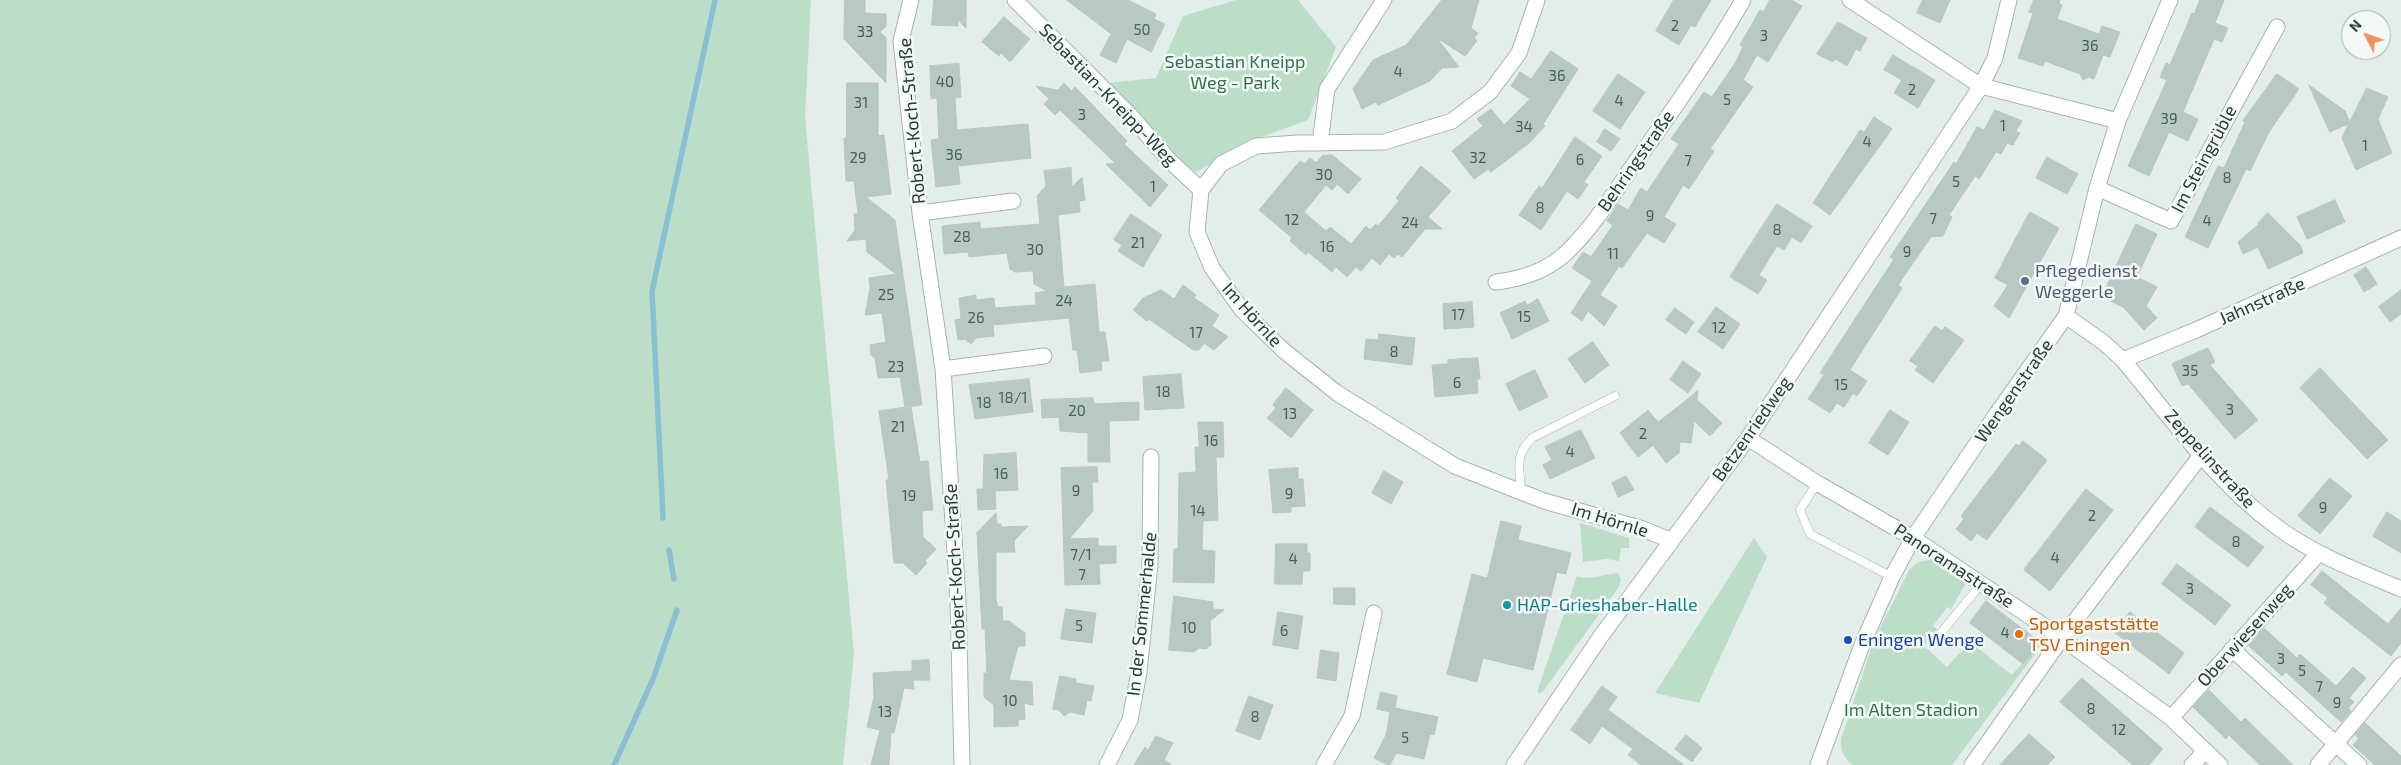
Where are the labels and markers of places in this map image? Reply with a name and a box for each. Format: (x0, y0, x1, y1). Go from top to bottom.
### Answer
place label: Pflegedienst Weggerle (2035, 260, 2138, 302)
marker: Pflegedienst Weggerle (2019, 275, 2031, 287)
place label: HAP-Grieshaber-Halle (1517, 594, 1698, 616)
marker: HAP-Grieshaber-Halle (1501, 599, 1513, 611)
place label: Sportgaststätte TSV Eningen (2029, 613, 2159, 656)
marker: Sportgaststätte TSV Eningen (2013, 628, 2025, 640)
place label: Eningen Wenge (1858, 629, 1984, 651)
marker: Eningen Wenge (1842, 634, 1854, 646)

